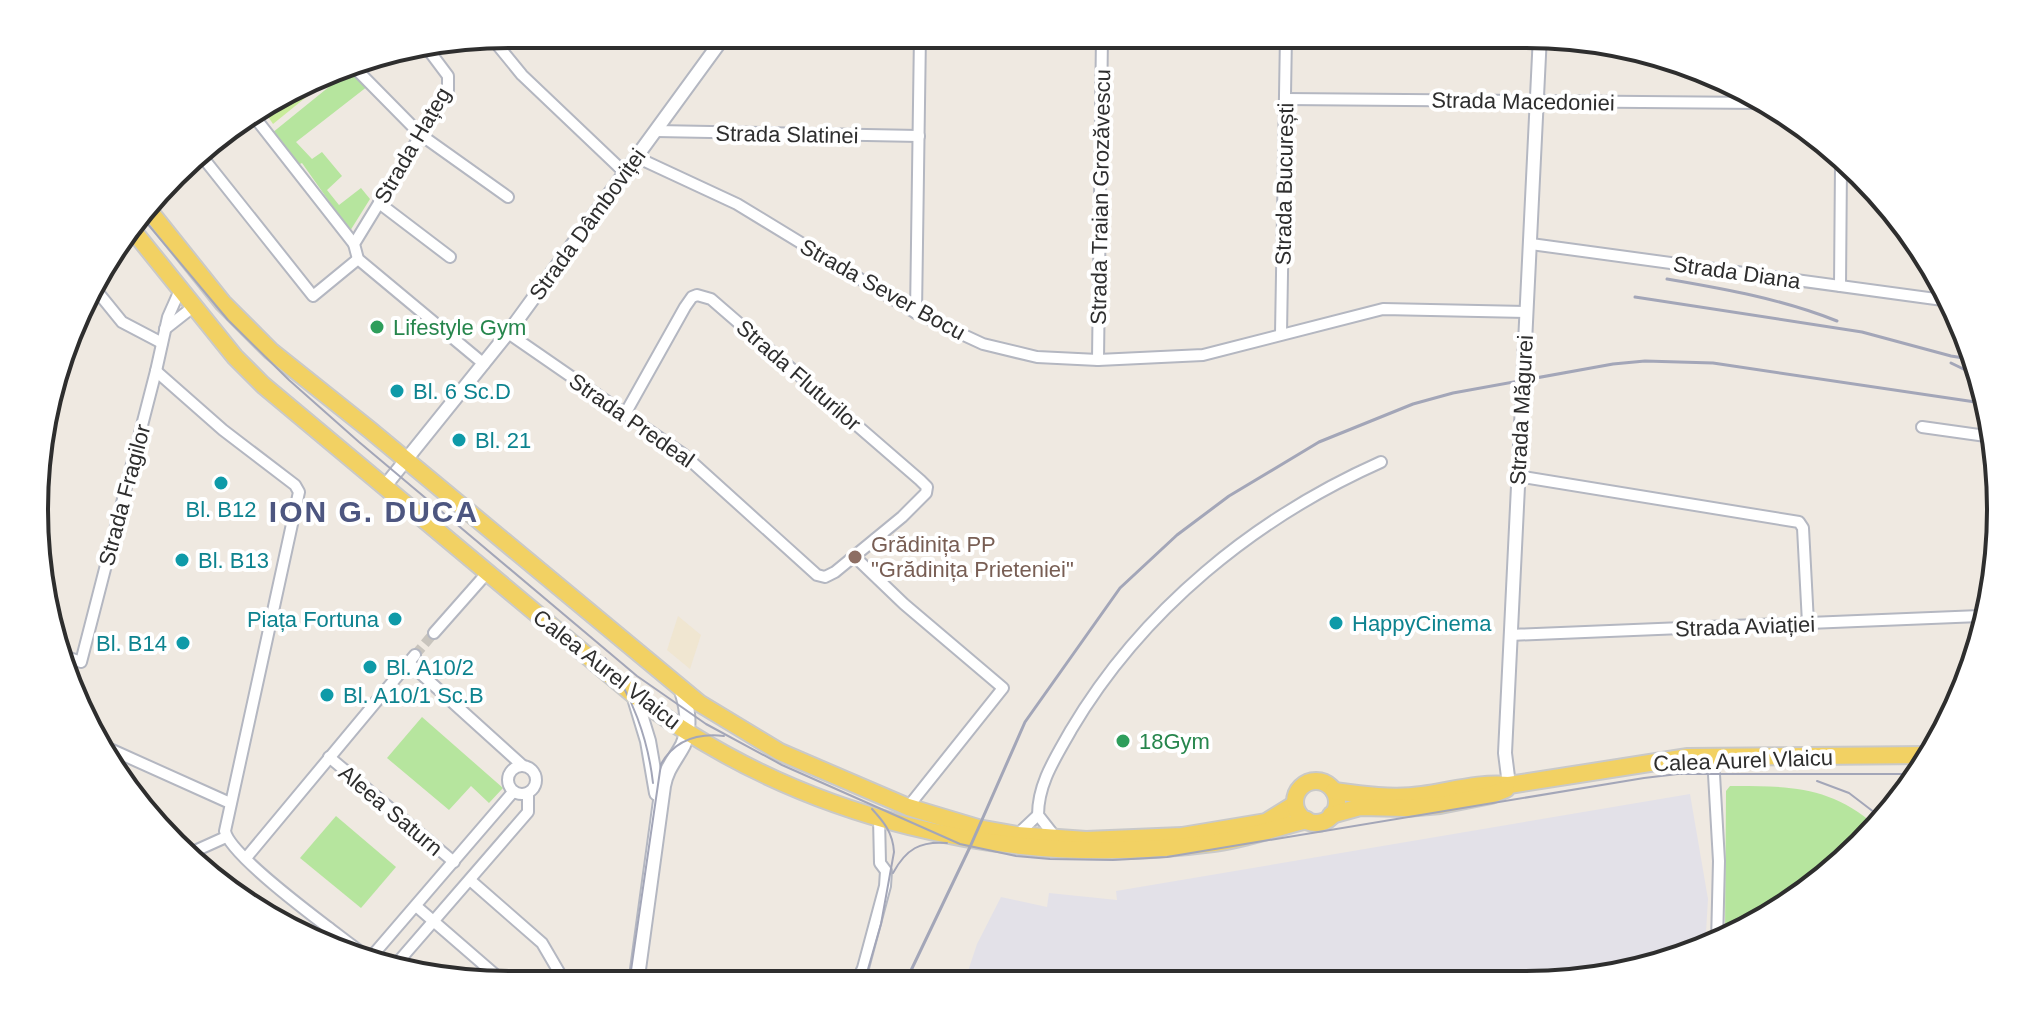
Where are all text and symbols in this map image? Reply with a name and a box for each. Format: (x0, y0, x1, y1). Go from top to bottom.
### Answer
street label: Strada Traian Grozăvescu (1086, 69, 1115, 325)
street label: Strada Hațeg (369, 83, 456, 208)
street label: Strada Macedoniei (1431, 87, 1615, 116)
street label: Strada București (1271, 102, 1298, 266)
street label: Strada Slatinei (715, 121, 859, 148)
street label: Strada Dâmboviței (524, 144, 651, 305)
street label: Strada Sever Bocu (796, 234, 970, 345)
street label: Strada Diana (1672, 251, 1803, 294)
place label: Lifestyle Gym (393, 315, 526, 340)
street label: Strada Fluturilor (731, 315, 866, 436)
marker: Lifestyle Gym (368, 318, 386, 336)
street label: Strada Măgurei (1505, 334, 1538, 486)
street label: Strada Predeal (564, 368, 699, 473)
place label: Bl. 6 Sc.D (413, 379, 511, 404)
marker: Bl. 6 Sc.D (388, 382, 406, 400)
street label: Strada Fragilor (94, 422, 155, 569)
place label: Bl. 21 (475, 428, 531, 453)
marker: Bl. 21 (450, 431, 468, 449)
marker: Bl. B12 (212, 474, 230, 492)
district label: ION G. DUCA (269, 495, 479, 528)
place label: Bl. B12 (186, 497, 256, 522)
place label: Grădinița PP "Grădinița Prieteniei" (871, 532, 1074, 582)
place label: Bl. B13 (198, 548, 269, 573)
marker: Grădinița PP "Grădinița Prieteniei" (846, 548, 864, 566)
marker: Bl. B13 (173, 551, 191, 569)
street label: Calea Aurel Vlaicu (528, 604, 685, 735)
place label: Piața Fortuna (247, 607, 380, 632)
marker: Piața Fortuna (386, 610, 404, 628)
place label: HappyCinema (1352, 611, 1492, 636)
street label: Strada Aviației (1674, 612, 1816, 641)
marker: HappyCinema (1327, 614, 1345, 632)
place label: Bl. B14 (96, 631, 167, 656)
marker: Bl. B14 (174, 634, 192, 652)
place label: Bl. A10/2 (386, 655, 474, 680)
marker: Bl. A10/2 (361, 658, 379, 676)
place label: Bl. A10/1 Sc.B (343, 683, 484, 708)
marker: Bl. A10/1 Sc.B (318, 686, 336, 704)
place label: 18Gym (1139, 729, 1210, 754)
marker: 18Gym (1114, 732, 1132, 750)
street label: Calea Aurel Vlaicu (1653, 745, 1833, 776)
street label: Aleea Saturn (334, 760, 447, 861)

